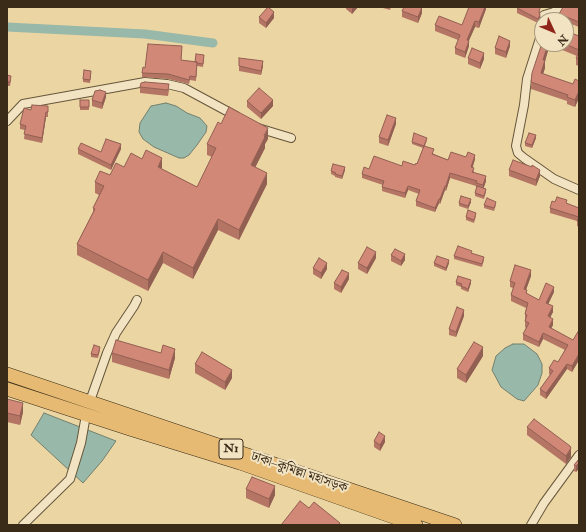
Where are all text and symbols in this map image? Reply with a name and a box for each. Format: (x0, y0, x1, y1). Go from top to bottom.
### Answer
north arrow (534, 12, 574, 52)
text: N (554, 32, 570, 48)
road number: N1 (219, 439, 243, 459)
street label: ঢাকা–কুমিল্লা মহাসড়ক (249, 449, 349, 497)

